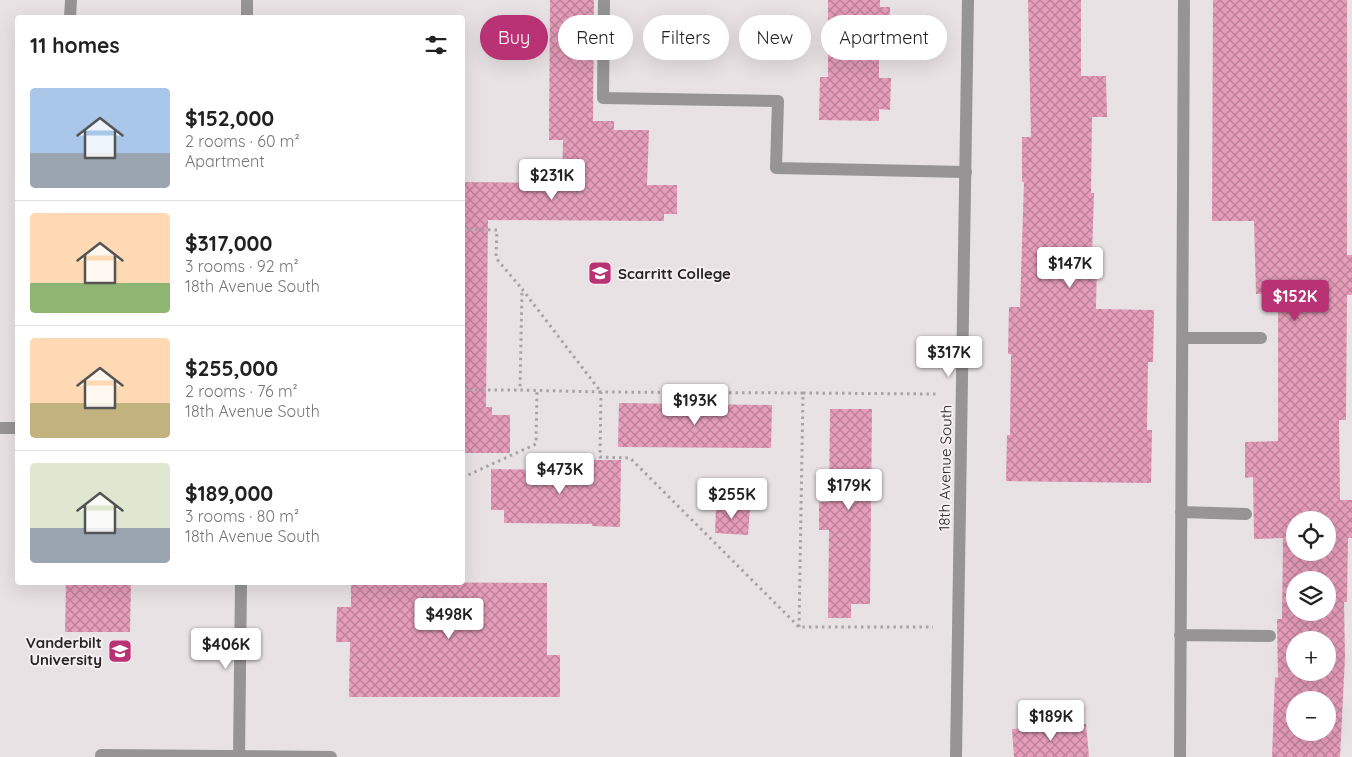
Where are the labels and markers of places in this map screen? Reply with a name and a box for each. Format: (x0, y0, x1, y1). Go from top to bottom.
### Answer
pin: $231K (517, 158, 587, 201)
pin: $147K (1035, 246, 1105, 289)
school or university icon: Scarritt College (587, 260, 613, 286)
place label: Scarritt College (618, 264, 731, 283)
pin: $152K (1260, 280, 1330, 322)
pin: $317K (914, 336, 984, 378)
pin: $193K (660, 384, 730, 426)
pin: $473K (525, 452, 595, 495)
pin: $179K (814, 468, 884, 511)
pin: $255K (697, 478, 767, 520)
pin: $498K (414, 598, 484, 640)
pin: $406K (191, 628, 261, 670)
place label: Vanderbilt University (26, 633, 102, 669)
school or university icon: Vanderbilt University (107, 638, 133, 664)
pin: $189K (1016, 700, 1086, 742)

